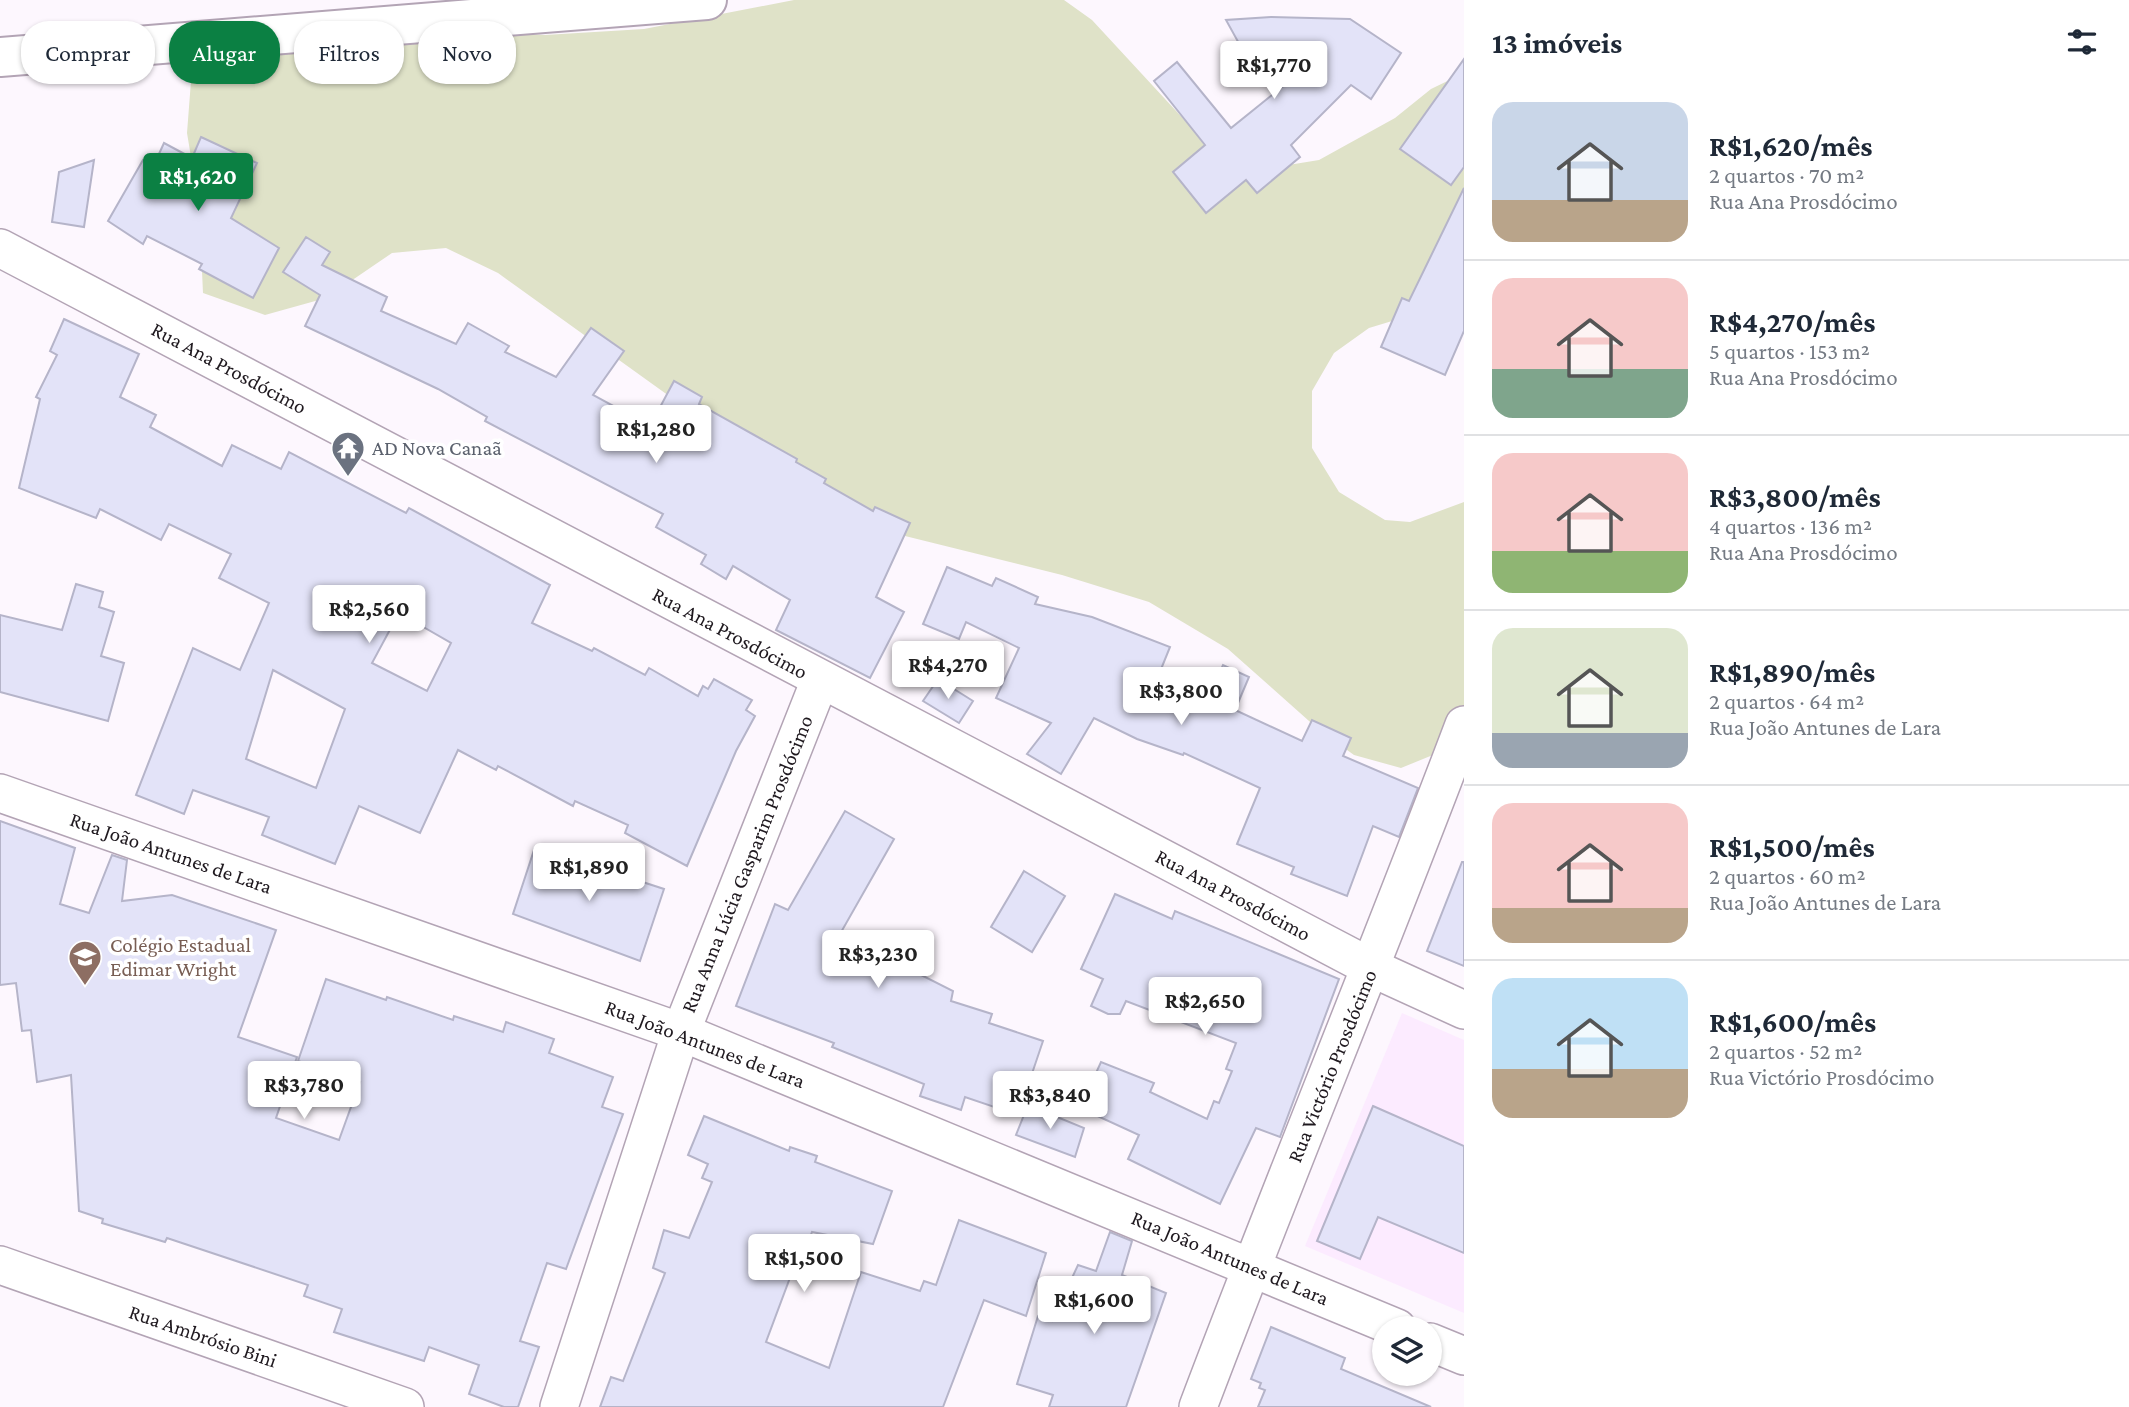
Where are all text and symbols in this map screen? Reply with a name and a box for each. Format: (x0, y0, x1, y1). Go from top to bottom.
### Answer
chip: Comprar (21, 21, 155, 84)
chip: Alugar (169, 21, 280, 84)
chip: Filtros (294, 21, 404, 84)
chip: Novo (418, 21, 516, 84)
icon: filters (2063, 23, 2101, 61)
text: 13 imóveis (1492, 26, 1622, 59)
pin: R$1,770 (1209, 42, 1339, 101)
text: R$1,770 (1236, 51, 1312, 77)
text: R$1,620/mês (1709, 129, 1873, 162)
icon: home (1548, 130, 1632, 214)
pin: R$1,620 (133, 154, 263, 213)
text: 2 quartos · 70 m² (1709, 162, 1864, 188)
text: R$1,620 (159, 163, 237, 189)
text: Rua Ana Prosdócimo (1709, 188, 1898, 214)
text: R$4,270/mês (1709, 305, 1875, 338)
icon: home (1548, 306, 1632, 390)
street label: Rua Ana Prosdócimo (147, 317, 311, 419)
text: 5 quartos · 153 m² (1709, 338, 1870, 364)
text: Rua Ana Prosdócimo (1709, 364, 1898, 390)
pin: R$1,280 (591, 406, 721, 465)
text: R$1,280 (616, 415, 696, 441)
temple icon: AD Nova Canaã (329, 429, 367, 478)
place label: AD Nova Canaã (372, 436, 502, 460)
text: R$3,800/mês (1709, 480, 1881, 513)
icon: home (1548, 481, 1632, 565)
text: 4 quartos · 136 m² (1709, 513, 1872, 539)
text: Rua Ana Prosdócimo (1709, 539, 1898, 565)
street label: Rua Ana Prosdócimo (648, 582, 812, 684)
pin: R$2,560 (304, 586, 434, 645)
text: R$2,560 (328, 595, 410, 621)
pin: R$4,270 (883, 642, 1013, 701)
text: R$4,270 (908, 651, 988, 677)
text: R$1,890/mês (1709, 655, 1875, 688)
icon: home (1548, 656, 1632, 740)
pin: R$3,800 (1116, 668, 1246, 727)
text: R$3,800 (1139, 677, 1223, 703)
text: 2 quartos · 64 m² (1709, 688, 1864, 714)
street label: Rua Anna Lúcia Gasparim Prosdócimo (676, 712, 818, 1016)
text: Rua João Antunes de Lara (1709, 714, 1941, 740)
street label: Rua João Antunes de Lara (67, 807, 275, 899)
text: R$1,500/mês (1709, 830, 1875, 863)
icon: home (1548, 831, 1632, 915)
pin: R$1,890 (524, 844, 654, 903)
street label: Rua Ana Prosdócimo (1151, 844, 1315, 946)
text: R$1,890 (549, 853, 629, 879)
text: 2 quartos · 60 m² (1709, 863, 1866, 889)
text: Rua João Antunes de Lara (1709, 889, 1941, 915)
pin: R$3,230 (813, 930, 943, 990)
place label: Colégio Estadual Edimar Wright (110, 933, 251, 981)
school or university icon: Colégio Estadual Edimar Wright (66, 938, 104, 987)
text: R$3,230 (838, 940, 918, 966)
street label: Rua Victório Prosdócimo (1282, 966, 1382, 1166)
pin: R$2,650 (1140, 978, 1270, 1037)
text: R$2,650 (1165, 987, 1245, 1013)
street label: Rua João Antunes de Lara (602, 995, 809, 1093)
text: R$1,600/mês (1709, 1005, 1876, 1038)
icon: home (1548, 1006, 1632, 1090)
text: 2 quartos · 52 m² (1709, 1038, 1862, 1064)
pin: R$3,780 (239, 1062, 369, 1121)
text: Rua Victório Prosdócimo (1709, 1064, 1934, 1090)
text: R$3,780 (264, 1071, 344, 1097)
pin: R$3,840 (985, 1072, 1115, 1131)
text: R$3,840 (1009, 1081, 1091, 1107)
street label: Rua João Antunes de Lara (1128, 1206, 1333, 1311)
pin: R$1,500 (739, 1234, 869, 1294)
text: R$1,500 (764, 1244, 844, 1270)
pin: R$1,600 (1029, 1276, 1159, 1336)
text: R$1,600 (1054, 1286, 1134, 1312)
street label: Rua Ambrósio Bini (126, 1299, 281, 1373)
map controls (1372, 1316, 1442, 1386)
button: layers (1372, 1316, 1442, 1386)

